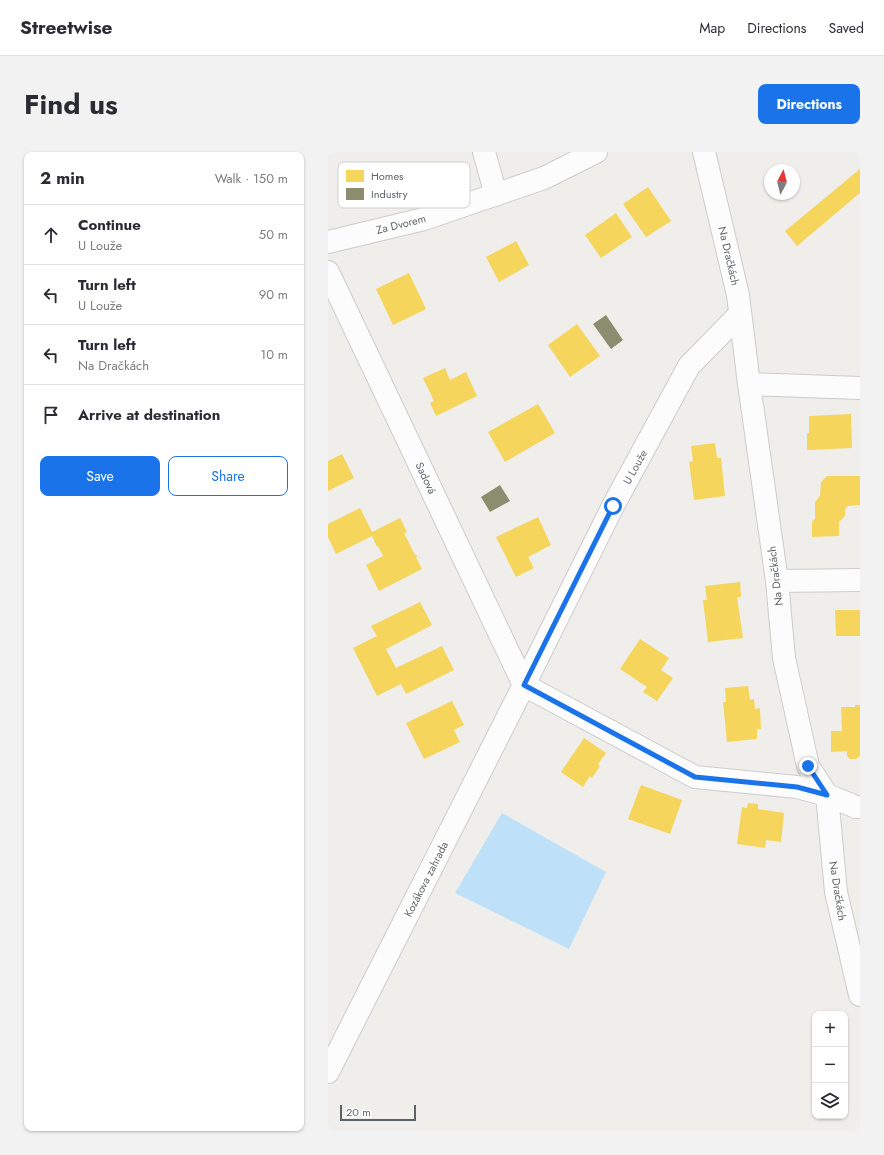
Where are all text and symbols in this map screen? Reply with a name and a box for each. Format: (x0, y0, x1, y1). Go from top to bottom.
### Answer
text: Streetwise (20, 14, 113, 41)
text: Map (699, 18, 725, 38)
text: Directions (747, 18, 807, 38)
text: Saved (829, 18, 864, 38)
text: Find us (24, 84, 118, 125)
button: Directions (758, 84, 860, 124)
legend (338, 162, 470, 208)
north arrow (764, 164, 800, 200)
text: 2 min (40, 166, 85, 190)
text: Homes (371, 168, 404, 184)
text: Walk · 150 m (215, 169, 288, 188)
text: Industry (371, 186, 408, 202)
street label: Za Dvorem (374, 210, 428, 238)
text: Continue (78, 214, 141, 236)
icon: ahead (40, 224, 62, 246)
text: 50 m (259, 225, 288, 244)
street label: Na Dračkách (714, 225, 744, 287)
text: U Louže (78, 236, 122, 255)
text: Turn left (78, 274, 136, 296)
icon: left (40, 284, 62, 306)
text: 90 m (259, 285, 288, 304)
text: U Louže (78, 296, 122, 315)
text: Turn left (78, 334, 136, 356)
icon: left (40, 344, 62, 366)
text: 10 m (260, 345, 288, 364)
text: Na Dračkách (78, 356, 149, 375)
icon: arrive (40, 404, 62, 426)
text: Arrive at destination (78, 404, 220, 426)
street label: U Louže (619, 446, 651, 487)
button: Save (40, 456, 160, 496)
button: Share (168, 456, 288, 496)
street label: Sadová (412, 459, 440, 497)
route start (604, 497, 622, 515)
street label: Na Dračkách (763, 545, 787, 607)
route end (799, 757, 817, 775)
street label: Kozákova zahrada (400, 838, 452, 920)
street label: Na Dračkách (825, 860, 851, 922)
map controls (812, 1011, 848, 1119)
button: + (812, 1011, 848, 1047)
button: − (812, 1047, 848, 1083)
button: layers (812, 1083, 848, 1119)
scale bar (340, 1103, 416, 1122)
text: 20 m (346, 1104, 371, 1120)

